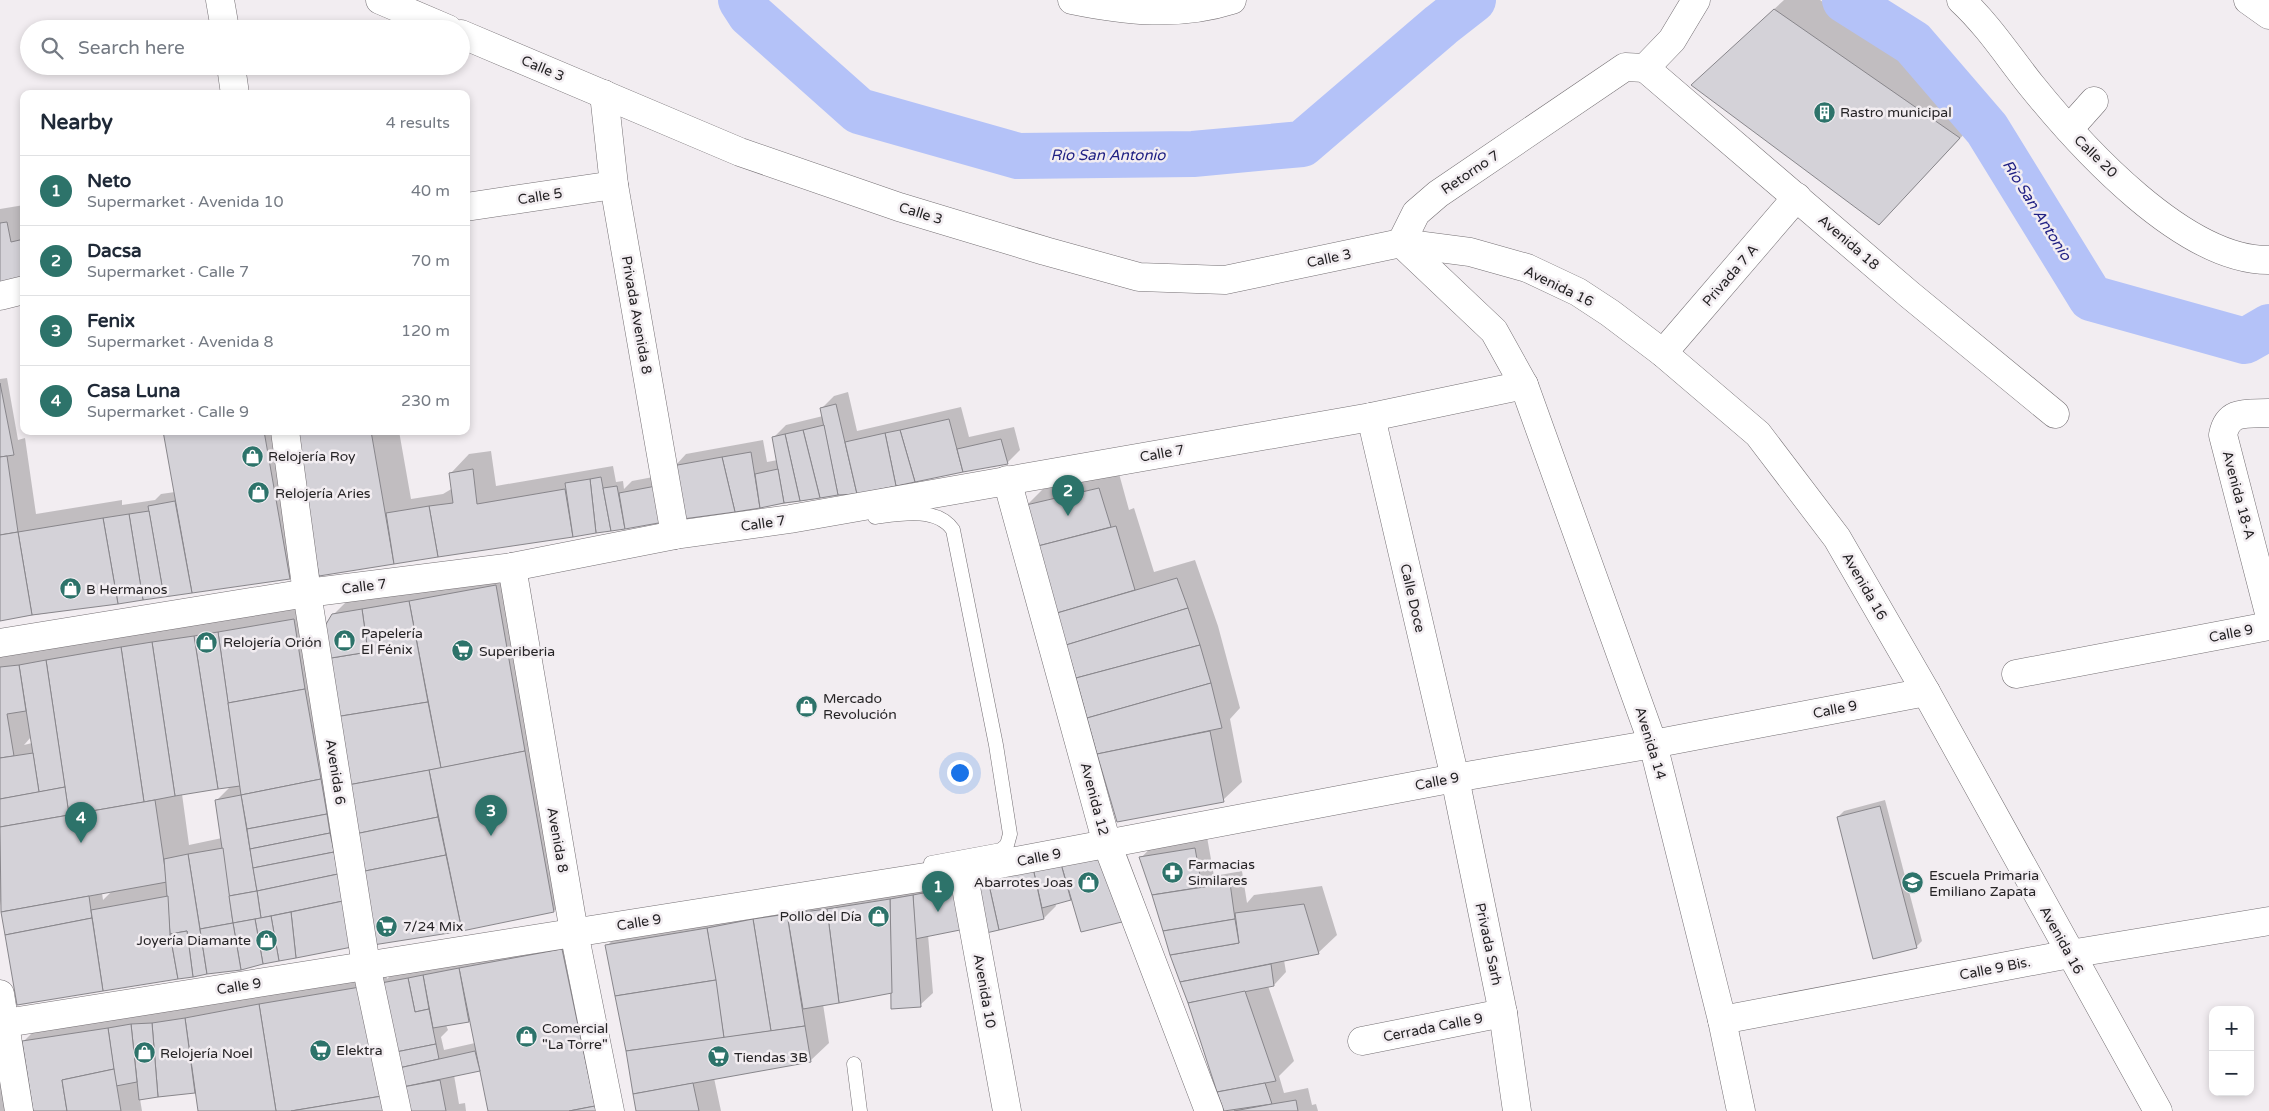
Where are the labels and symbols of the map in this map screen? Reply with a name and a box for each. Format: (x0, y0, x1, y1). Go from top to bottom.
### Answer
street label: Calle 3 (519, 52, 567, 85)
building icon: Rastro municipal (1812, 100, 1836, 124)
place label: Rastro municipal (1840, 104, 1952, 121)
street label: Calle 20 (2070, 132, 2121, 181)
water label: Río San Antonio (1051, 146, 1166, 164)
street label: Retorno 7 (1438, 147, 1503, 198)
water label: Río San Antonio (1999, 156, 2076, 264)
street label: Calle 5 (517, 185, 564, 208)
street label: Calle 3 (897, 199, 945, 228)
street label: Avenida 18 (1815, 211, 1883, 274)
street label: Privada 7 A (1699, 241, 1762, 310)
street label: Calle 3 (1305, 246, 1353, 271)
street label: Privada Avenida 8 (618, 255, 655, 376)
street label: Avenida 16 (1521, 262, 1596, 311)
street label: Calle 7 (1138, 441, 1186, 466)
shop icon: Relojería Roy (240, 444, 264, 468)
place label: Relojería Roy (268, 448, 356, 465)
street label: Avenida 18-A (2219, 449, 2259, 541)
pin: 2 (1052, 475, 1084, 516)
shop icon: Relojería Aries (247, 481, 271, 505)
place label: Relojería Aries (275, 485, 371, 502)
street label: Calle 7 (740, 512, 787, 535)
street label: Avenida 16 (1838, 549, 1891, 623)
street label: Calle Doce (1396, 562, 1429, 634)
street label: Calle 7 (341, 575, 387, 598)
shop icon: B Hermanos (58, 577, 82, 601)
place label: B Hermanos (86, 581, 168, 598)
street label: Calle 9 (2207, 621, 2255, 646)
place label: Papelería El Fénix (361, 625, 423, 658)
shop icon: Papelería El Fénix (333, 629, 357, 653)
shop icon: Relojería Orión (195, 630, 219, 654)
place label: Relojería Orión (223, 634, 322, 651)
supermarket icon: Superiberia (451, 639, 475, 663)
place label: Superiberia (479, 643, 555, 660)
place label: Mercado Revolución (823, 690, 897, 723)
shop icon: Mercado Revolución (795, 694, 819, 718)
street label: Calle 9 (1811, 697, 1859, 722)
street label: Avenida 14 (1631, 705, 1670, 782)
street label: Avenida 6 (322, 738, 349, 806)
your location (947, 760, 973, 786)
street label: Avenida 12 (1077, 761, 1112, 838)
street label: Calle 9 (1413, 769, 1461, 794)
pin: 3 (475, 795, 507, 836)
pin: 4 (65, 802, 97, 843)
street label: Avenida 8 (543, 806, 572, 874)
street label: Calle 9 (1015, 845, 1063, 870)
place label: Farmacias Similares (1188, 856, 1255, 889)
pharmacy icon: Farmacias Similares (1160, 860, 1184, 884)
place label: Escuela Primaria Emiliano Zapata (1929, 867, 2039, 900)
shop icon: Abarrotes Joas (1077, 870, 1101, 894)
pin: 1 (922, 871, 954, 912)
school or university icon: Escuela Primaria Emiliano Zapata (1901, 871, 1925, 895)
place label: Abarrotes Joas (974, 874, 1073, 891)
street label: Privada Sarh (1471, 901, 1506, 987)
street label: Avenida 16 (2036, 903, 2087, 977)
shop icon: Pollo del Día (866, 904, 890, 928)
place label: Pollo del Día (780, 908, 862, 925)
street label: Calle 9 (616, 911, 663, 934)
supermarket icon: 7/24 Mix (375, 914, 399, 938)
place label: 7/24 Mix (403, 918, 463, 935)
shop icon: Joyería Diamante (255, 928, 279, 952)
place label: Joyería Diamante (136, 932, 251, 949)
street label: Avenida 10 (970, 953, 999, 1030)
street label: Calle 9 Bis. (1958, 953, 2032, 984)
street label: Calle 9 (216, 975, 263, 998)
street label: Cerrada Calle 9 (1382, 1009, 1484, 1045)
place label: Comercial "La Torre" (542, 1020, 608, 1053)
shop icon: Comercial "La Torre" (514, 1024, 538, 1048)
supermarket icon: Elektra (308, 1038, 332, 1062)
shop icon: Relojería Noel (132, 1041, 156, 1065)
place label: Elektra (336, 1042, 383, 1059)
place label: Relojería Noel (160, 1045, 253, 1062)
supermarket icon: Tiendas 3B (706, 1045, 730, 1069)
place label: Tiendas 3B (734, 1049, 808, 1066)

